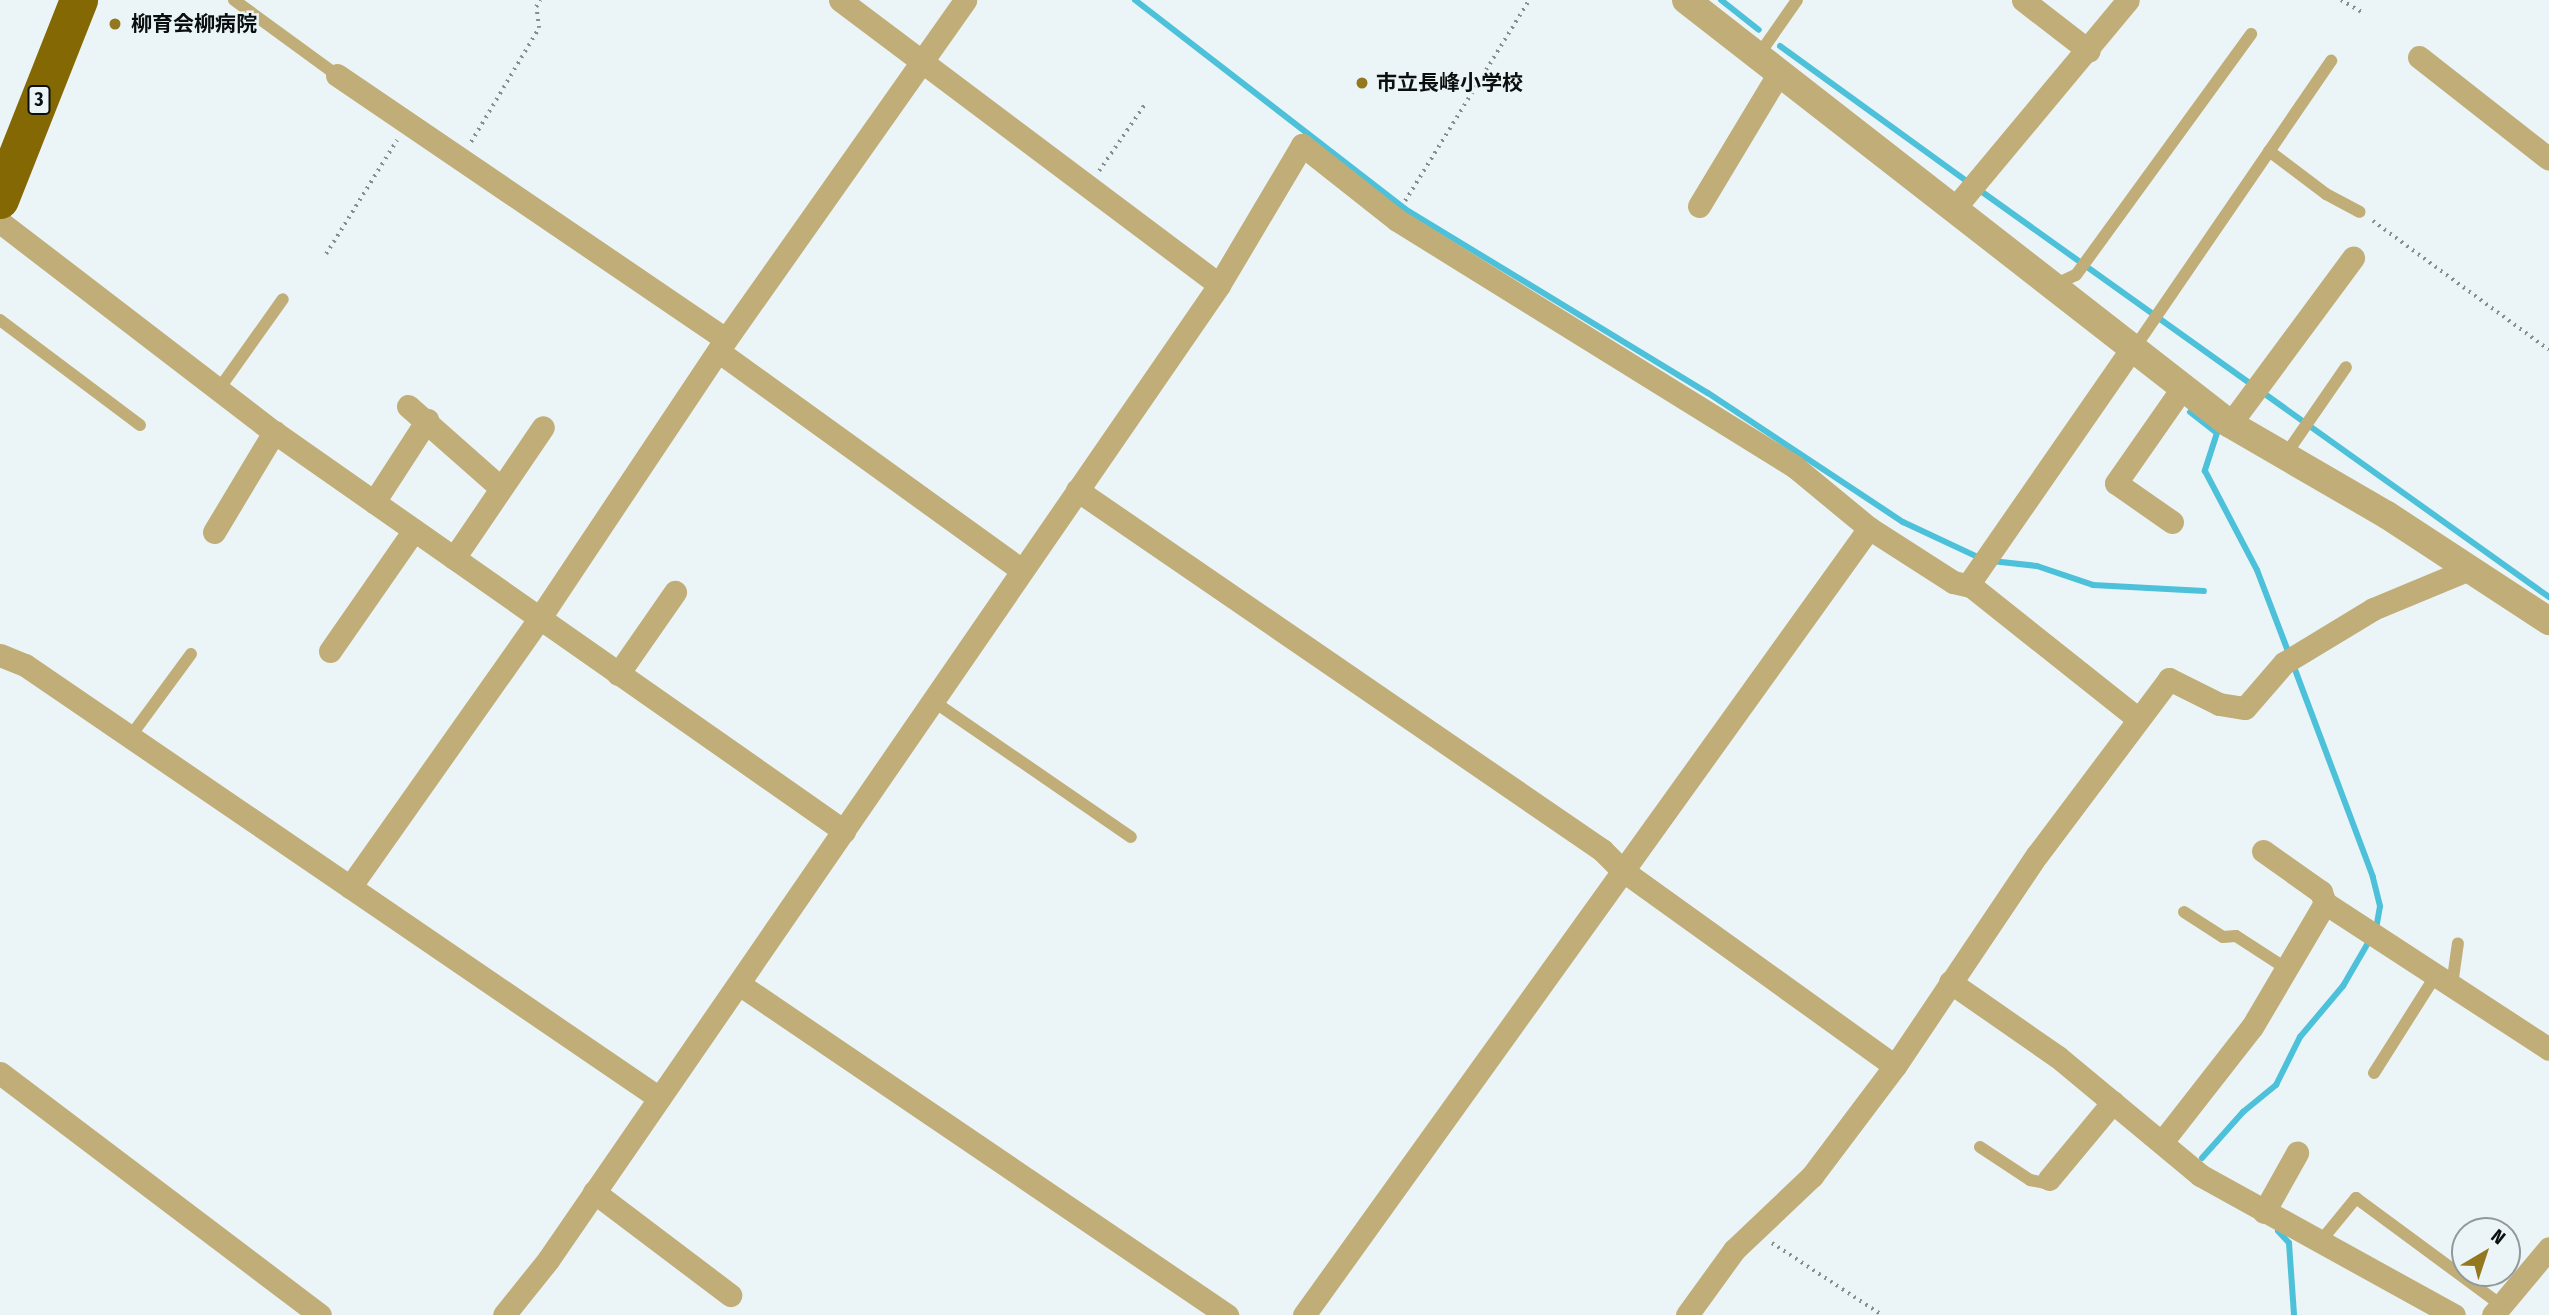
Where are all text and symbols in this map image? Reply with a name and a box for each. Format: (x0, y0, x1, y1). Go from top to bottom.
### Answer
place label: 柳育会柳病院 (131, 11, 257, 37)
marker: 柳育会柳病院 (105, 14, 125, 34)
place label: 市立長峰小学校 (1376, 70, 1523, 96)
marker: 市立長峰小学校 (1354, 75, 1370, 91)
road number: 3 (27, 85, 51, 116)
north arrow (2451, 1217, 2521, 1287)
text: N (2487, 1224, 2510, 1249)

